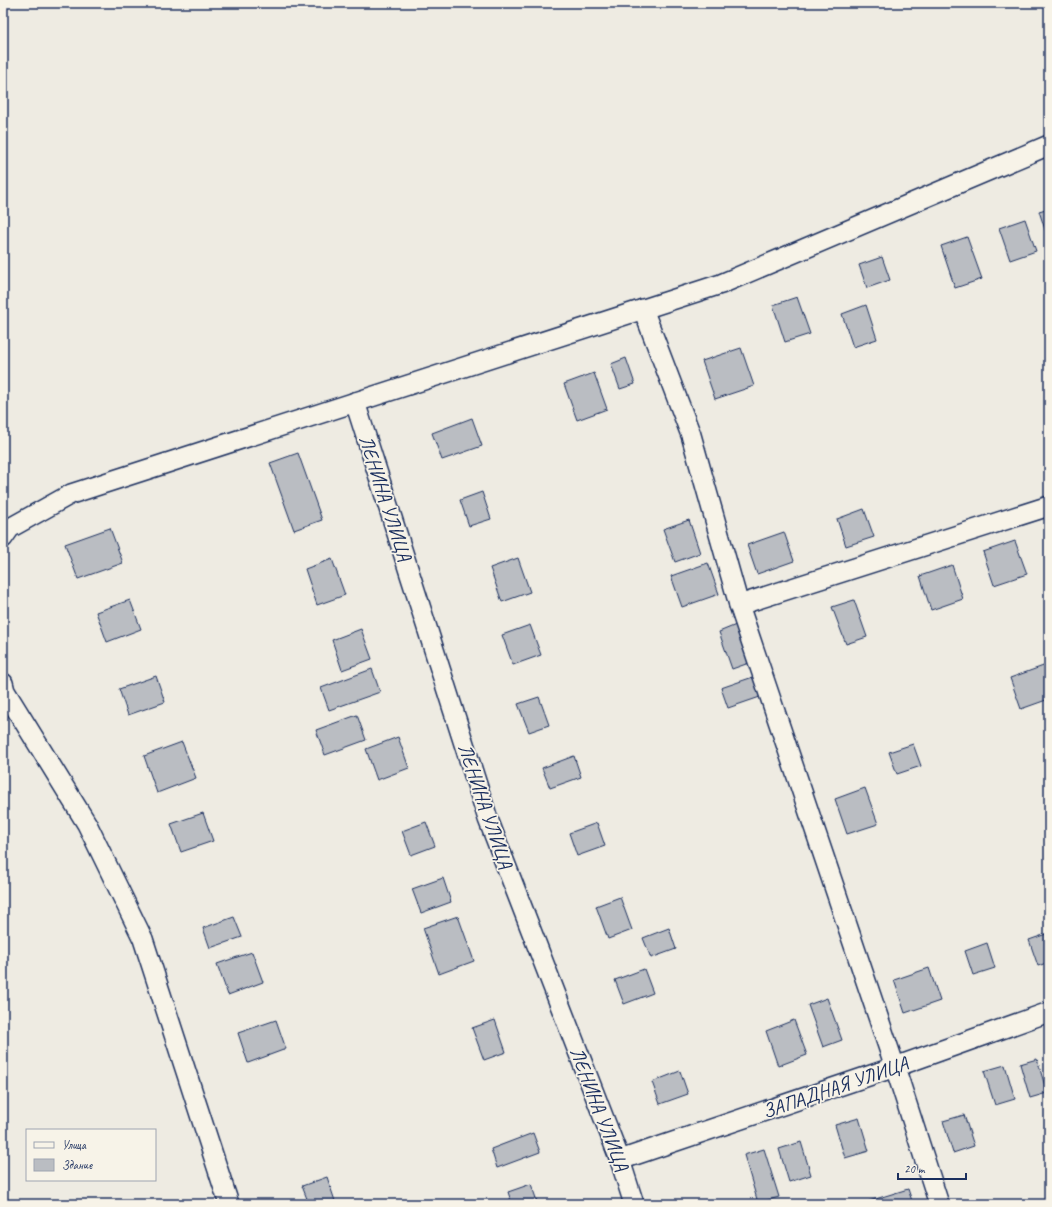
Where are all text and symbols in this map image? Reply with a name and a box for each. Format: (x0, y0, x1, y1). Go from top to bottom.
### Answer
street label: ЛЕНИНА УЛИЦА (353, 432, 418, 565)
street label: ЛЕНИНА УЛИЦА (452, 740, 519, 873)
street label: ЛЕНИНА УЛИЦА (564, 1044, 635, 1175)
street label: ЗАПАДНАЯ УЛИЦА (759, 1051, 912, 1124)
legend (26, 1129, 156, 1181)
text: Улица (62, 1137, 87, 1153)
scale bar (898, 1155, 966, 1181)
text: Здание (62, 1157, 93, 1173)
text: 20 m (904, 1161, 926, 1177)

